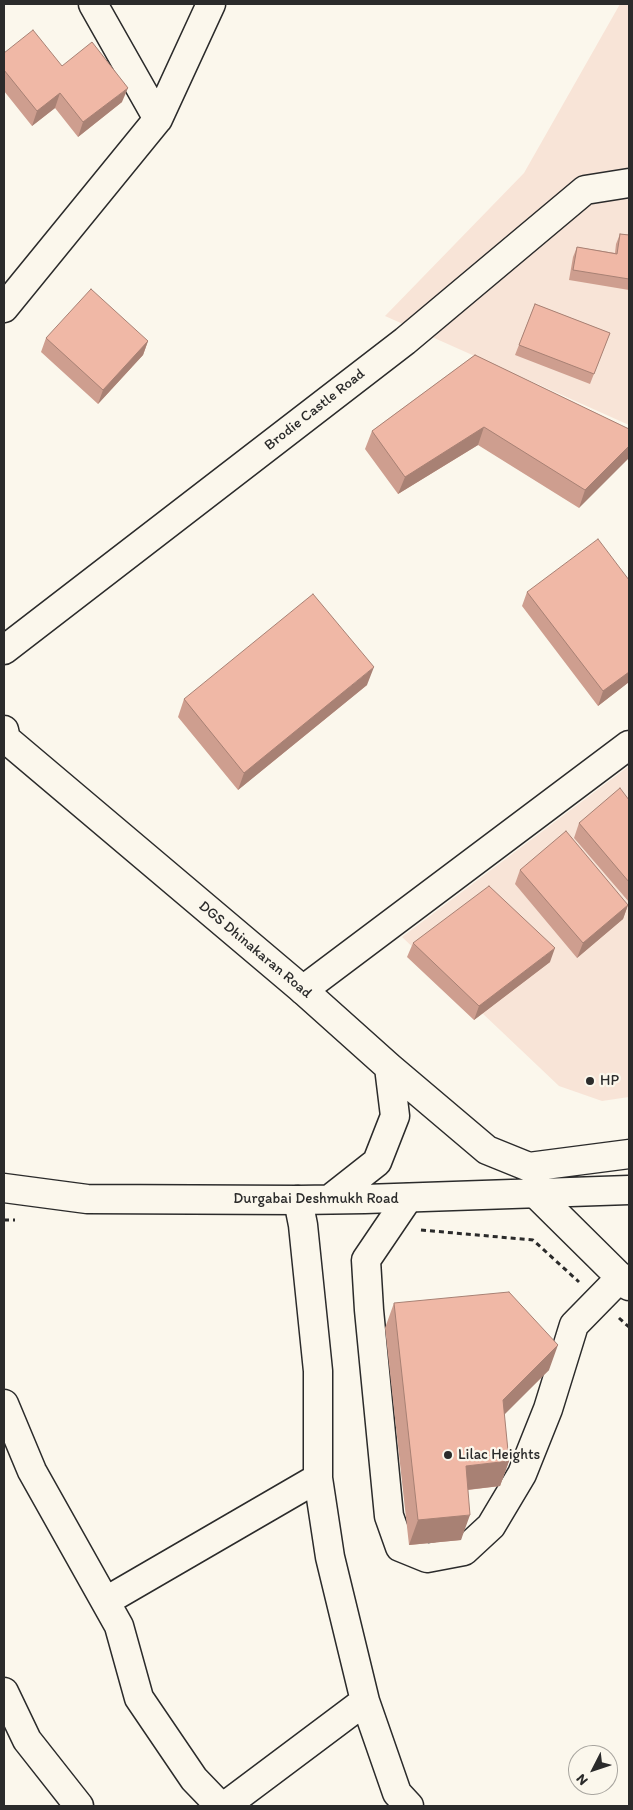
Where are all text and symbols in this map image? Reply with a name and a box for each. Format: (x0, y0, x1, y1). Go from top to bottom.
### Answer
street label: Brodie Castle Road (261, 365, 369, 455)
street label: DGS Dhinakaran Road (195, 897, 315, 1003)
place label: HP (600, 1072, 619, 1090)
marker: HP (584, 1075, 596, 1087)
street label: Durgabai Deshmukh Road (233, 1190, 399, 1208)
place label: Lilac Heights (458, 1446, 540, 1464)
marker: Lilac Heights (442, 1449, 454, 1461)
north arrow (568, 1745, 618, 1795)
text: N (573, 1770, 592, 1789)

